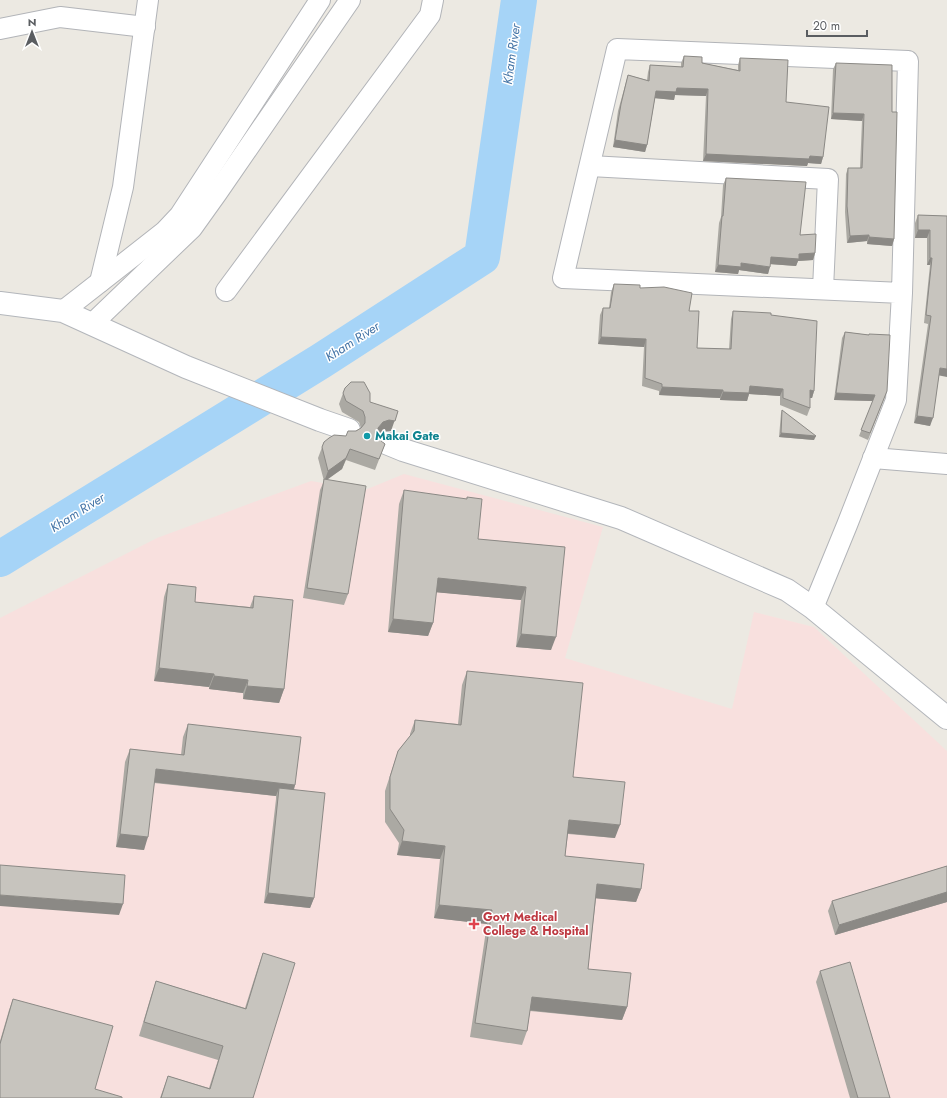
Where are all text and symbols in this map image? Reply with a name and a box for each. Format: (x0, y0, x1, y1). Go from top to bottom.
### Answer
north arrow (12, 12, 52, 52)
scale bar (807, 12, 867, 38)
text: N (28, 14, 36, 30)
text: 20 m (813, 17, 840, 35)
water label: Kham River (498, 22, 525, 86)
water label: Kham River (321, 316, 384, 366)
place label: Makai Gate (375, 427, 440, 445)
marker: Makai Gate (362, 431, 372, 441)
water label: Kham River (46, 488, 109, 537)
place label: Govt Medical College & Hospital (483, 908, 589, 940)
marker: Govt Medical College & Hospital (468, 918, 480, 930)

